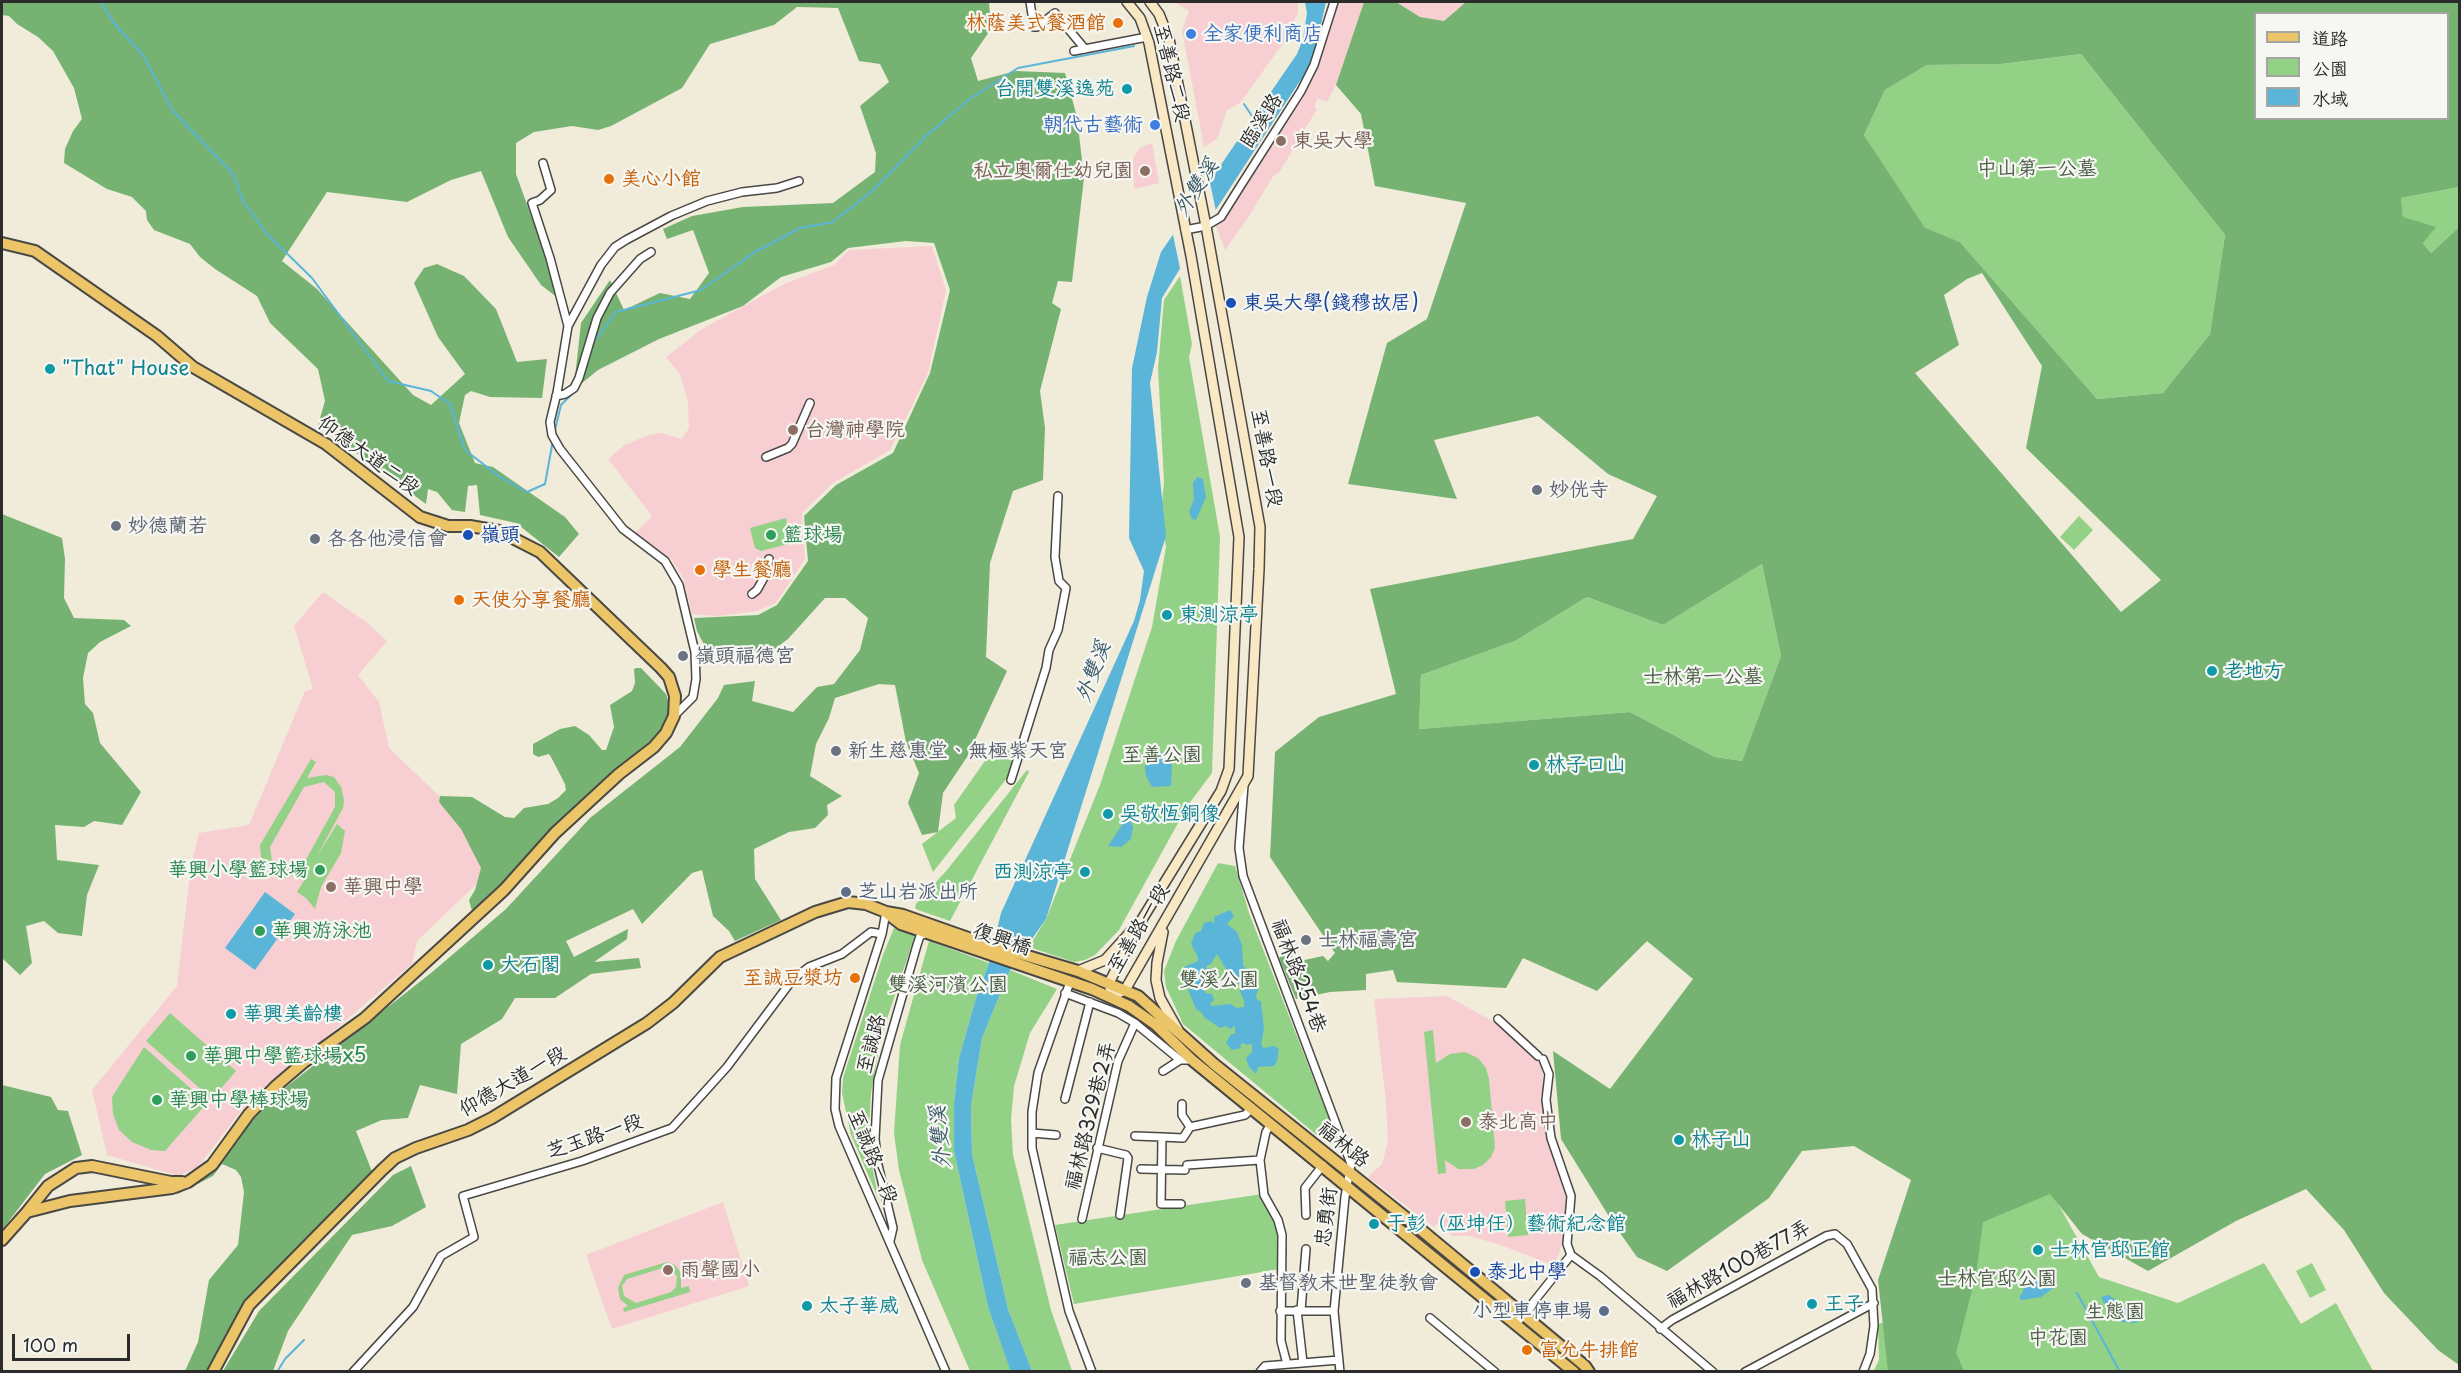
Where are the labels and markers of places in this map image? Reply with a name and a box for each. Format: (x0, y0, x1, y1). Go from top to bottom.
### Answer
place label: 林蔭美式餐酒館 (966, 11, 1106, 35)
marker: 林蔭美式餐酒館 (1111, 16, 1125, 30)
place label: 全家便利商店 (1203, 22, 1323, 46)
marker: 全家便利商店 (1184, 27, 1198, 41)
place label: 台開雙溪逸苑 (995, 77, 1115, 101)
marker: 台開雙溪逸苑 (1120, 82, 1134, 96)
place label: 朝代古藝術 (1043, 113, 1143, 137)
marker: 朝代古藝術 (1148, 118, 1162, 132)
place label: 東吳大學 (1293, 129, 1373, 153)
marker: 東吳大學 (1274, 134, 1288, 148)
place label: 私立奧爾仕幼兒園 (973, 159, 1133, 183)
marker: 私立奧爾仕幼兒園 (1138, 164, 1152, 178)
place label: 美心小館 (621, 167, 701, 191)
marker: 美心小館 (602, 172, 616, 186)
place label: 東吳大學(錢穆故居) (1243, 291, 1419, 315)
marker: 東吳大學(錢穆故居) (1224, 296, 1238, 310)
place label: "That" House (62, 357, 189, 381)
marker: "That" House (43, 362, 57, 376)
place label: 台灣神學院 (805, 418, 905, 442)
marker: 台灣神學院 (786, 423, 800, 437)
place label: 妙侊寺 (1549, 478, 1609, 502)
marker: 妙侊寺 (1530, 483, 1544, 497)
place label: 妙德蘭若 (128, 514, 208, 538)
marker: 妙德蘭若 (109, 519, 123, 533)
place label: 嶺頭 (480, 523, 520, 547)
place label: 籃球場 (783, 523, 843, 547)
place label: 各各他浸信會 (327, 527, 447, 551)
marker: 嶺頭 (461, 528, 475, 542)
marker: 籃球場 (764, 528, 778, 542)
marker: 各各他浸信會 (308, 532, 322, 546)
place label: 學生餐廳 (712, 558, 792, 582)
marker: 學生餐廳 (693, 563, 707, 577)
place label: 天使分享餐廳 (471, 588, 591, 612)
marker: 天使分享餐廳 (452, 593, 466, 607)
place label: 東測涼亭 (1179, 603, 1259, 627)
marker: 東測涼亭 (1160, 608, 1174, 622)
place label: 嶺頭福德宮 (695, 644, 795, 668)
marker: 嶺頭福德宮 (676, 649, 690, 663)
place label: 老地方 (2224, 659, 2284, 683)
marker: 老地方 (2205, 664, 2219, 678)
place label: 新生慈惠堂、無極紫天宮 (848, 739, 1068, 763)
marker: 新生慈惠堂、無極紫天宮 (829, 744, 843, 758)
place label: 林子口山 (1546, 753, 1626, 777)
marker: 林子口山 (1527, 758, 1541, 772)
place label: 吳敬恆銅像 (1120, 802, 1220, 826)
marker: 吳敬恆銅像 (1101, 807, 1115, 821)
place label: 華興小學籃球場 (168, 858, 308, 882)
place label: 西測涼亭 (993, 860, 1073, 884)
marker: 華興小學籃球場 (313, 863, 327, 877)
marker: 西測涼亭 (1078, 865, 1092, 879)
place label: 華興中學 (343, 875, 423, 899)
marker: 華興中學 (324, 880, 338, 894)
place label: 芝山岩派出所 (858, 880, 978, 904)
marker: 芝山岩派出所 (839, 885, 853, 899)
place label: 華興游泳池 (272, 919, 372, 943)
marker: 華興游泳池 (253, 924, 267, 938)
place label: 士林福壽宮 (1318, 928, 1418, 952)
marker: 士林福壽宮 (1299, 933, 1313, 947)
place label: 大石閣 (500, 953, 560, 977)
marker: 大石閣 (481, 958, 495, 972)
place label: 至誠豆漿坊 (743, 966, 843, 990)
marker: 至誠豆漿坊 (848, 971, 862, 985)
place label: 華興美齡樓 (243, 1002, 343, 1026)
marker: 華興美齡樓 (224, 1007, 238, 1021)
place label: 華興中學籃球場x5 (203, 1044, 366, 1068)
marker: 華興中學籃球場x5 (184, 1049, 198, 1063)
place label: 華興中學棒球場 (169, 1088, 309, 1112)
marker: 華興中學棒球場 (150, 1093, 164, 1107)
place label: 泰北高中 (1478, 1110, 1558, 1134)
marker: 泰北高中 (1459, 1115, 1473, 1129)
place label: 林子山 (1691, 1128, 1751, 1152)
marker: 林子山 (1672, 1133, 1686, 1147)
place label: 于彭（巫坤任）藝術紀念館 (1386, 1212, 1626, 1236)
marker: 于彭（巫坤任）藝術紀念館 (1367, 1217, 1381, 1231)
place label: 士林官邸正館 (2050, 1238, 2170, 1262)
marker: 士林官邸正館 (2031, 1243, 2045, 1257)
place label: 雨聲國小 (680, 1258, 760, 1282)
place label: 泰北中學 (1487, 1260, 1567, 1284)
marker: 雨聲國小 (661, 1263, 675, 1277)
marker: 泰北中學 (1468, 1265, 1482, 1279)
place label: 基督教末世聖徒教會 (1258, 1271, 1438, 1295)
marker: 基督教末世聖徒教會 (1239, 1276, 1253, 1290)
place label: 王子 (1824, 1292, 1864, 1316)
place label: 太子華威 (819, 1294, 899, 1318)
marker: 王子 (1805, 1297, 1819, 1311)
marker: 太子華威 (800, 1299, 814, 1313)
place label: 小型車停車場 (1472, 1299, 1592, 1323)
marker: 小型車停車場 (1597, 1304, 1611, 1318)
place label: 富允牛排館 (1539, 1338, 1639, 1362)
marker: 富允牛排館 (1520, 1343, 1534, 1357)

